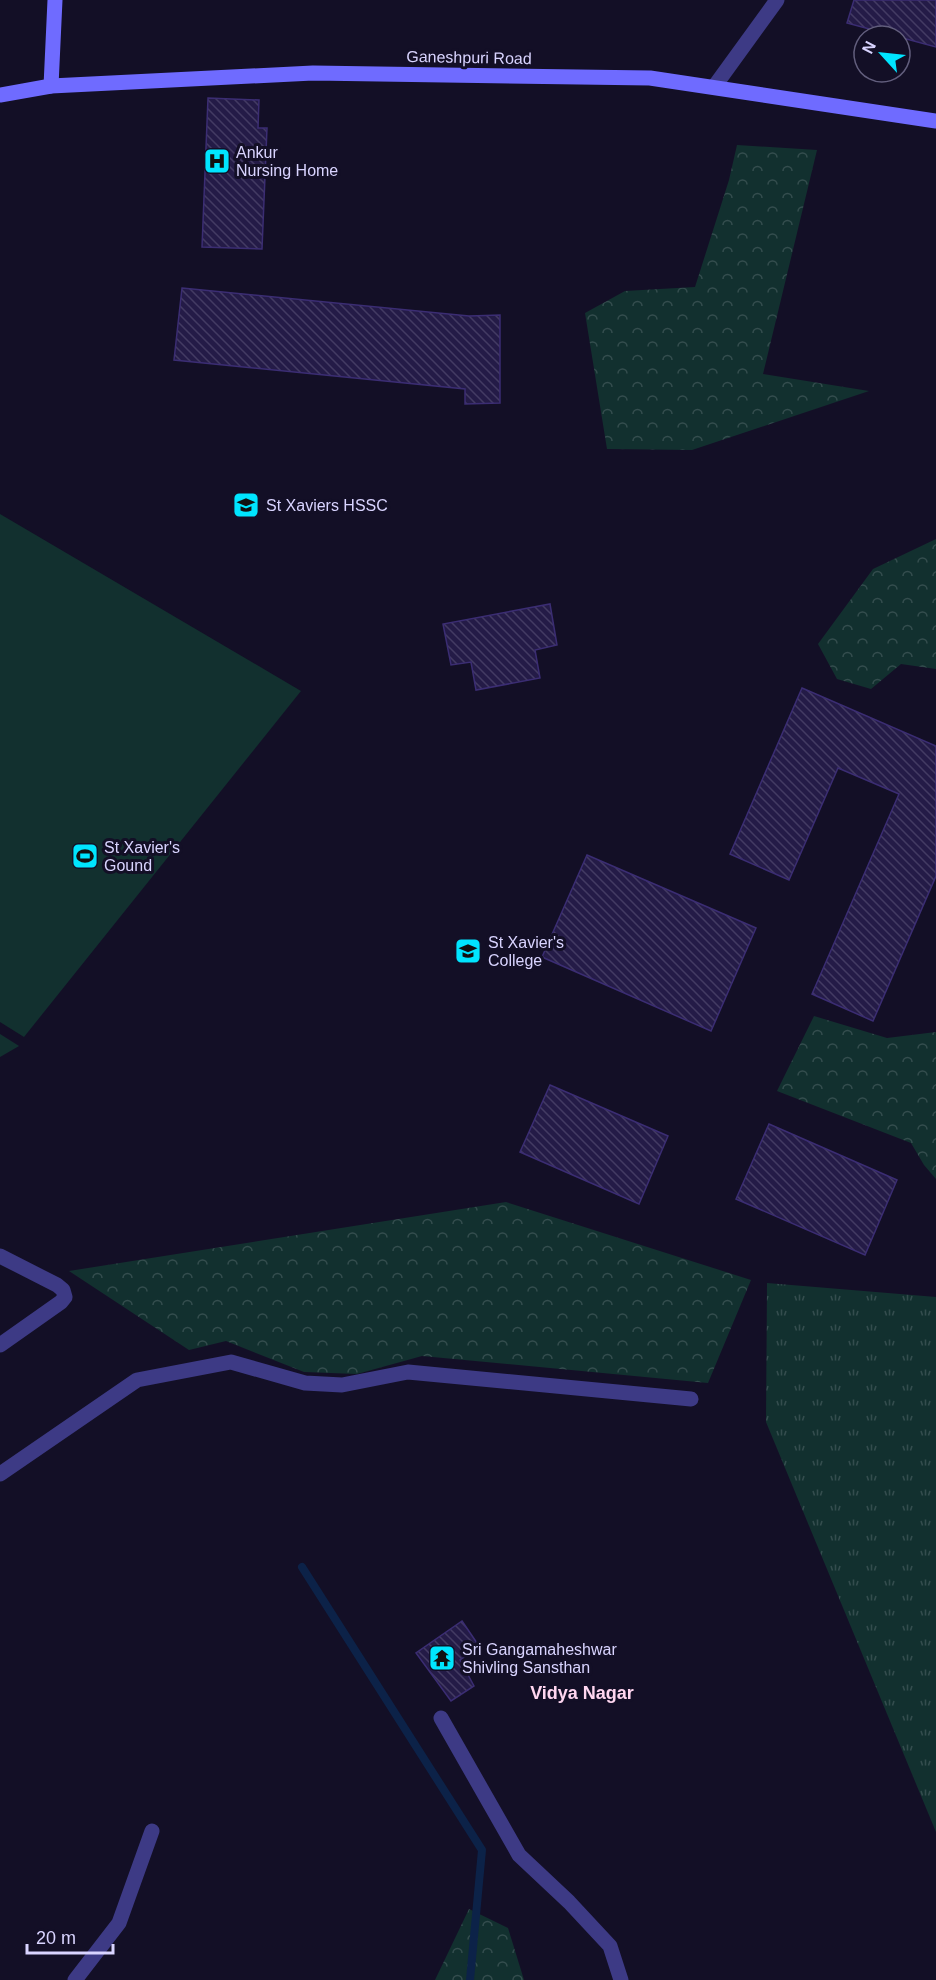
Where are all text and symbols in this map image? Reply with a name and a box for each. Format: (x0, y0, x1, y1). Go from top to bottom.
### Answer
north arrow (852, 24, 912, 84)
text: N (859, 38, 879, 56)
street label: Ganeshpuri Road (406, 48, 532, 67)
place label: Ankur Nursing Home (236, 144, 338, 179)
hospital icon: Ankur Nursing Home (202, 146, 232, 176)
school or university icon: St Xaviers HSSC (231, 490, 261, 520)
place label: St Xaviers HSSC (266, 497, 388, 514)
place label: St Xavier's Gound (104, 839, 180, 874)
sports icon: St Xavier's Gound (70, 841, 100, 871)
place label: St Xavier's College (488, 934, 564, 969)
school or university icon: St Xavier's College (453, 936, 483, 966)
place label: Sri Gangamaheshwar Shivling Sansthan (462, 1641, 617, 1676)
temple icon: Sri Gangamaheshwar Shivling Sansthan (427, 1643, 457, 1673)
district label: Vidya Nagar (530, 1683, 634, 1703)
scale bar (27, 1917, 112, 1955)
text: 20 m (36, 1928, 76, 1948)

